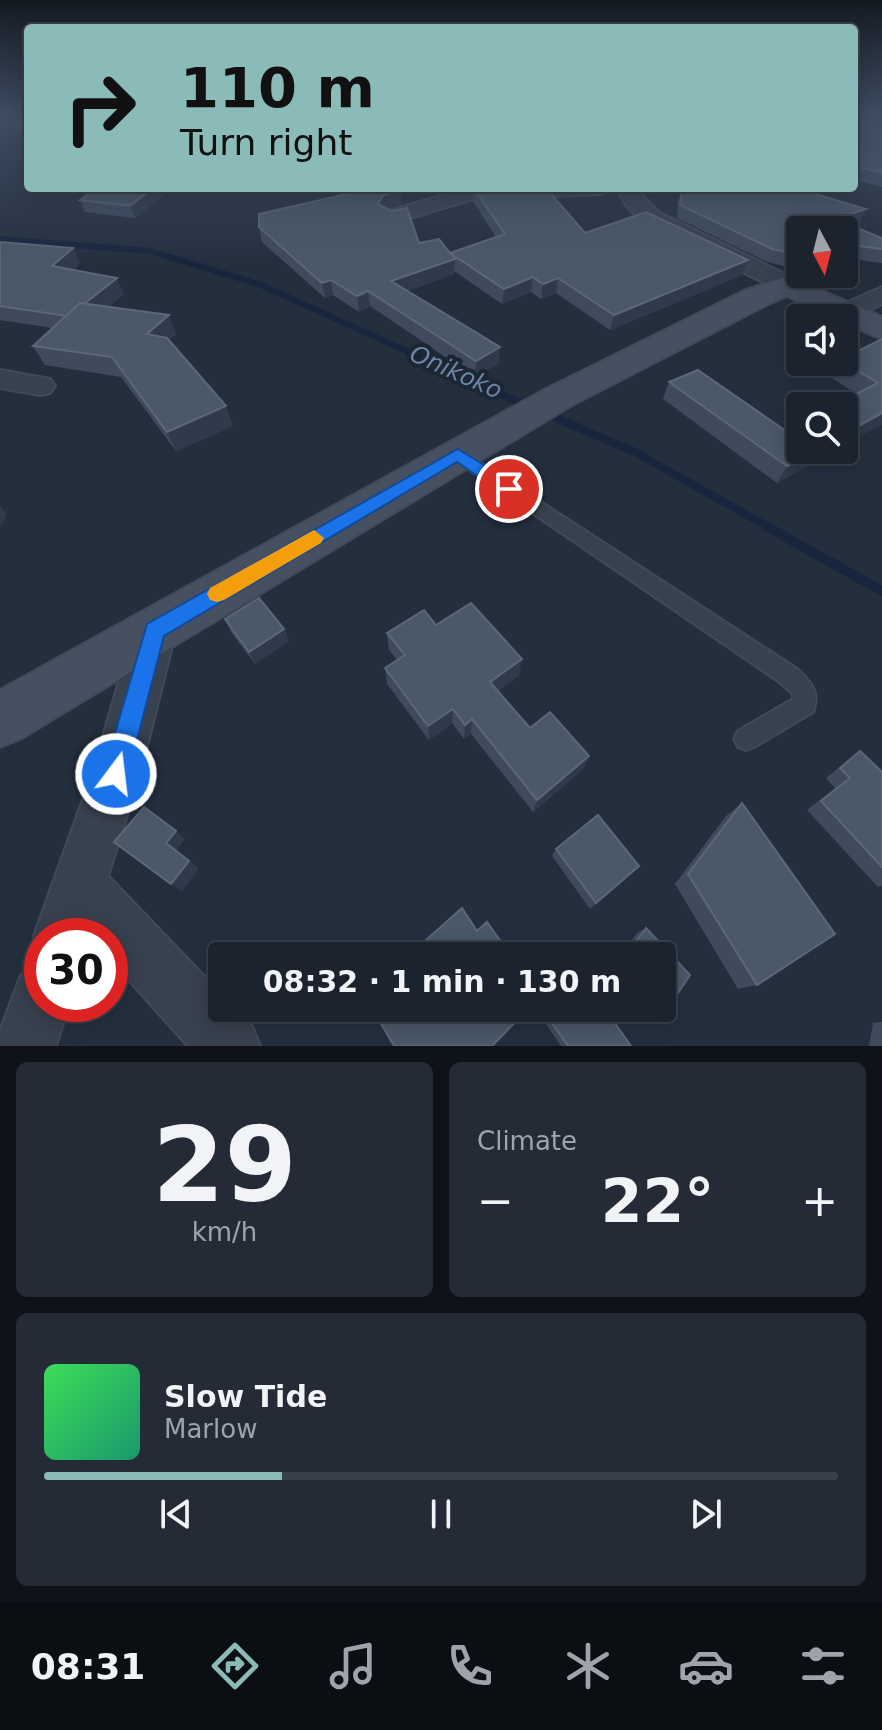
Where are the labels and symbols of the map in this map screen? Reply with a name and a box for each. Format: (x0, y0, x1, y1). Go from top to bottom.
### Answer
north arrow (786, 216, 858, 288)
water label: Onikoko (406, 339, 506, 405)
pin (475, 455, 543, 523)
position arrow (74, 732, 158, 816)
speed limit sign: 30 (24, 918, 128, 1022)

